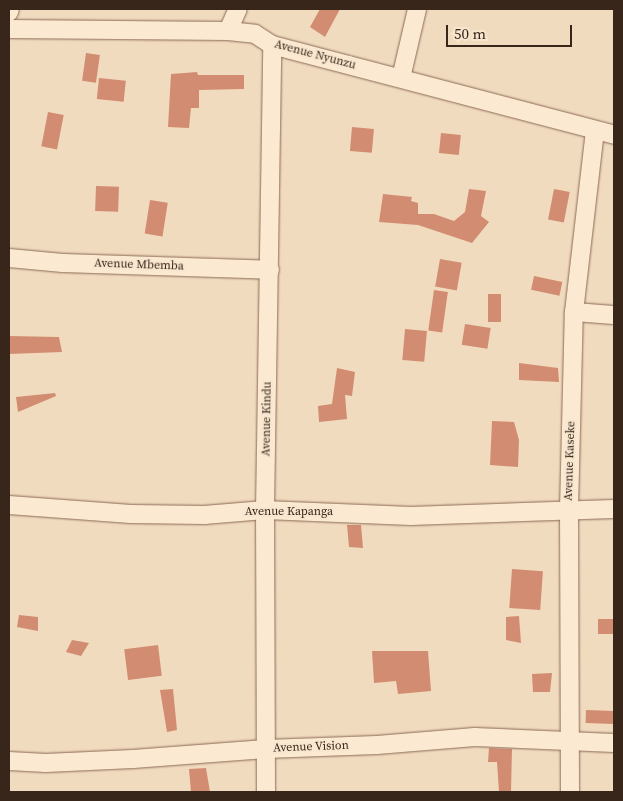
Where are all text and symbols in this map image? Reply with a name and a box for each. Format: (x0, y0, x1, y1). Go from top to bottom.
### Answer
scale bar (448, 15, 574, 47)
text: 50 m (454, 23, 486, 44)
street label: Avenue Nyunzu (273, 37, 357, 73)
street label: Avenue Mbemba (94, 256, 184, 274)
street label: Avenue Kindu (259, 382, 275, 456)
street label: Avenue Kaseke (561, 421, 579, 501)
street label: Avenue Kapanga (245, 505, 333, 519)
street label: Avenue Vision (273, 738, 349, 756)

